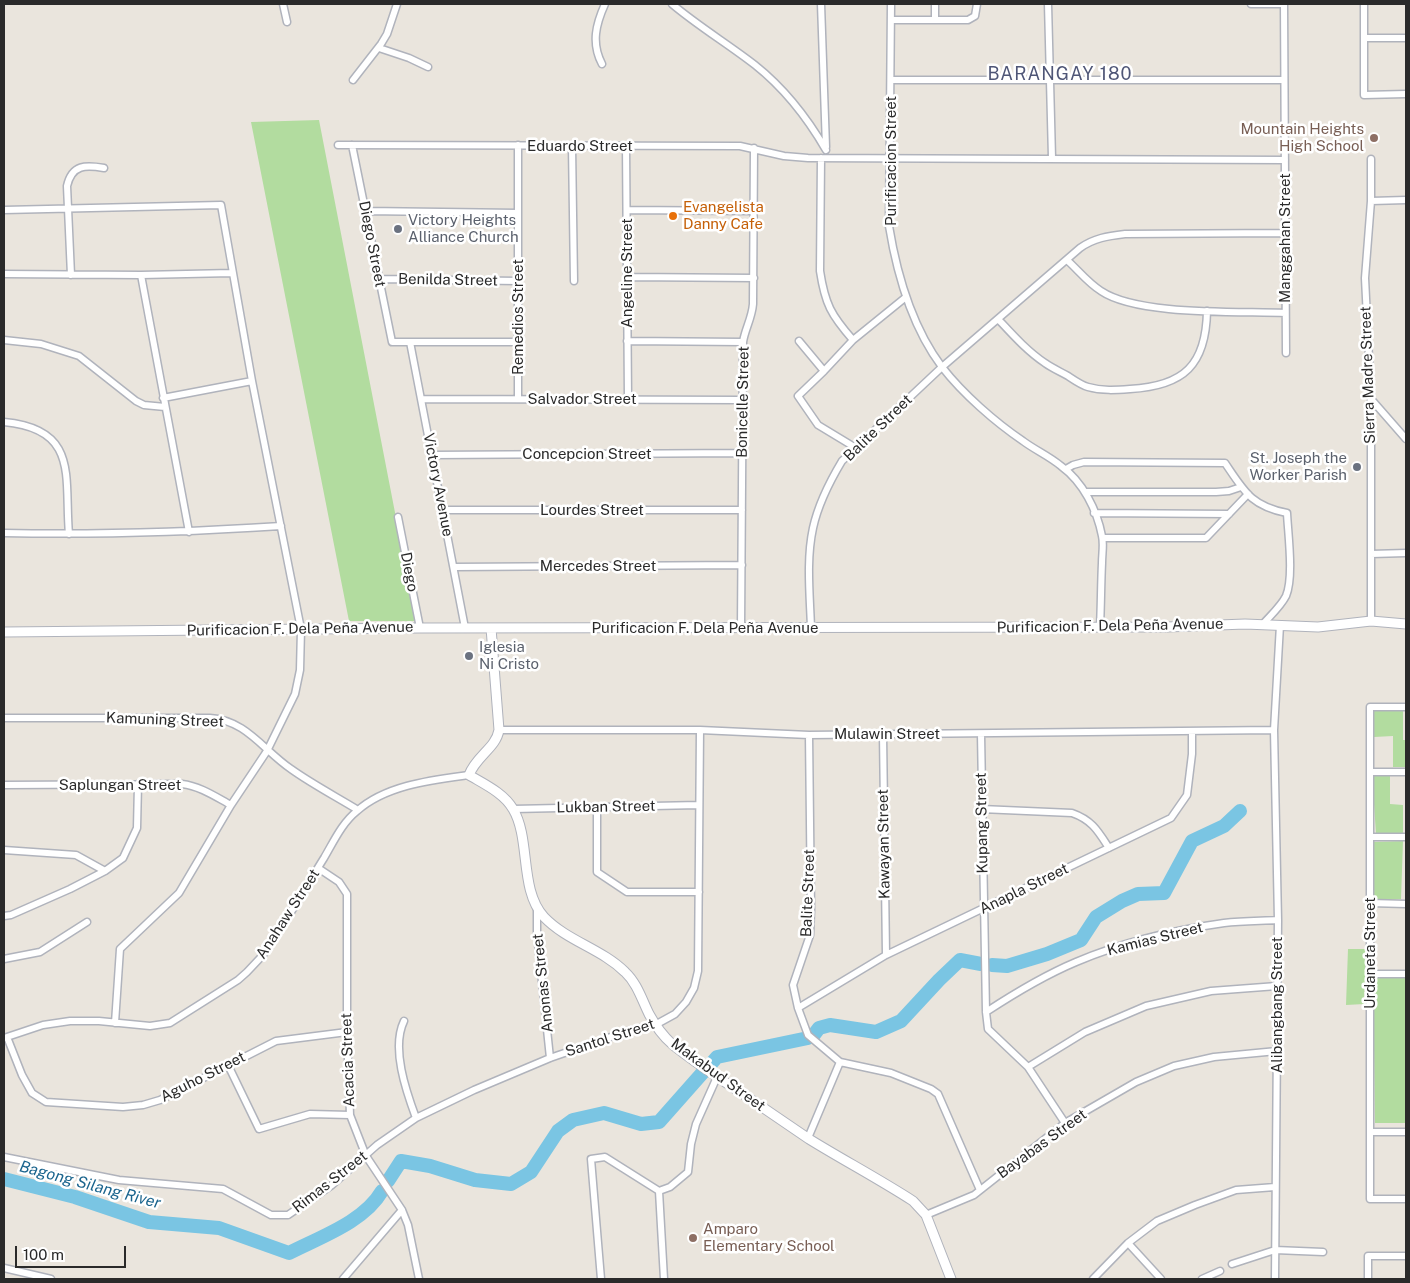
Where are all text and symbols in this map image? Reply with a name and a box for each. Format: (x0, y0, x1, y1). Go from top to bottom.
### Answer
district label: BARANGAY 180 (986, 63, 1134, 85)
street label: Purificacion Street (882, 96, 900, 226)
place label: Mountain Heights High School (1240, 120, 1364, 155)
marker: Mountain Heights High School (1368, 132, 1380, 144)
street label: Eduardo Street (527, 137, 633, 155)
street label: Manggahan Street (1276, 173, 1294, 303)
place label: Evangelista Danny Cafe (683, 198, 764, 233)
street label: Diego Street (355, 199, 389, 289)
marker: Evangelista Danny Cafe (667, 210, 679, 222)
place label: Victory Heights Alliance Church (408, 211, 519, 246)
street label: Angeline Street (618, 218, 636, 328)
marker: Victory Heights Alliance Church (392, 223, 404, 235)
street label: Remedios Street (509, 259, 527, 375)
street label: Benilda Street (398, 270, 498, 290)
street label: Sierra Madre Street (1357, 306, 1379, 444)
street label: Bonicelle Street (733, 346, 753, 458)
street label: Salvador Street (528, 390, 636, 408)
street label: Balite Street (840, 391, 916, 465)
street label: Victory Avenue (419, 432, 457, 538)
street label: Concepcion Street (522, 445, 652, 463)
place label: St. Joseph the Worker Parish (1249, 449, 1347, 484)
marker: St. Joseph the Worker Parish (1351, 461, 1363, 473)
street label: Lourdes Street (540, 501, 644, 519)
street label: Diego (396, 551, 422, 593)
street label: Mercedes Street (540, 557, 656, 575)
street label: Purificacion F. Dela Peña Avenue (996, 615, 1224, 637)
street label: Purificacion F. Dela Peña Avenue (186, 618, 414, 640)
street label: Purificacion F. Dela Peña Avenue (592, 619, 818, 637)
place label: Iglesia Ni Cristo (479, 638, 539, 673)
marker: Iglesia Ni Cristo (463, 650, 475, 662)
street label: Kamuning Street (106, 709, 224, 731)
street label: Mulawin Street (834, 725, 940, 743)
street label: Kupang Street (972, 772, 992, 874)
street label: Saplungan Street (59, 776, 181, 794)
street label: Kawayan Street (874, 789, 894, 899)
street label: Lukban Street (556, 797, 656, 817)
street label: Balite Street (797, 849, 819, 937)
street label: Anapla Street (977, 860, 1071, 918)
street label: Anahaw Street (252, 866, 324, 962)
street label: Urdaneta Street (1361, 897, 1379, 1009)
street label: Kamias Street (1105, 918, 1205, 960)
street label: Anonas Street (529, 932, 557, 1034)
street label: Alibangbang Street (1268, 937, 1286, 1073)
street label: Acacia Street (337, 1013, 359, 1107)
street label: Santol Street (563, 1015, 657, 1061)
street label: Makabud Street (667, 1035, 769, 1115)
street label: Aguho Street (158, 1048, 248, 1106)
street label: Bayabas Street (994, 1105, 1090, 1183)
street label: Rimas Street (289, 1147, 371, 1217)
water label: Bagong Silang River (17, 1157, 163, 1213)
place label: Amparo Elementary School (703, 1220, 835, 1255)
marker: Amparo Elementary School (687, 1232, 699, 1244)
scale bar (18, 1236, 129, 1268)
text: 100 m (23, 1246, 64, 1263)

